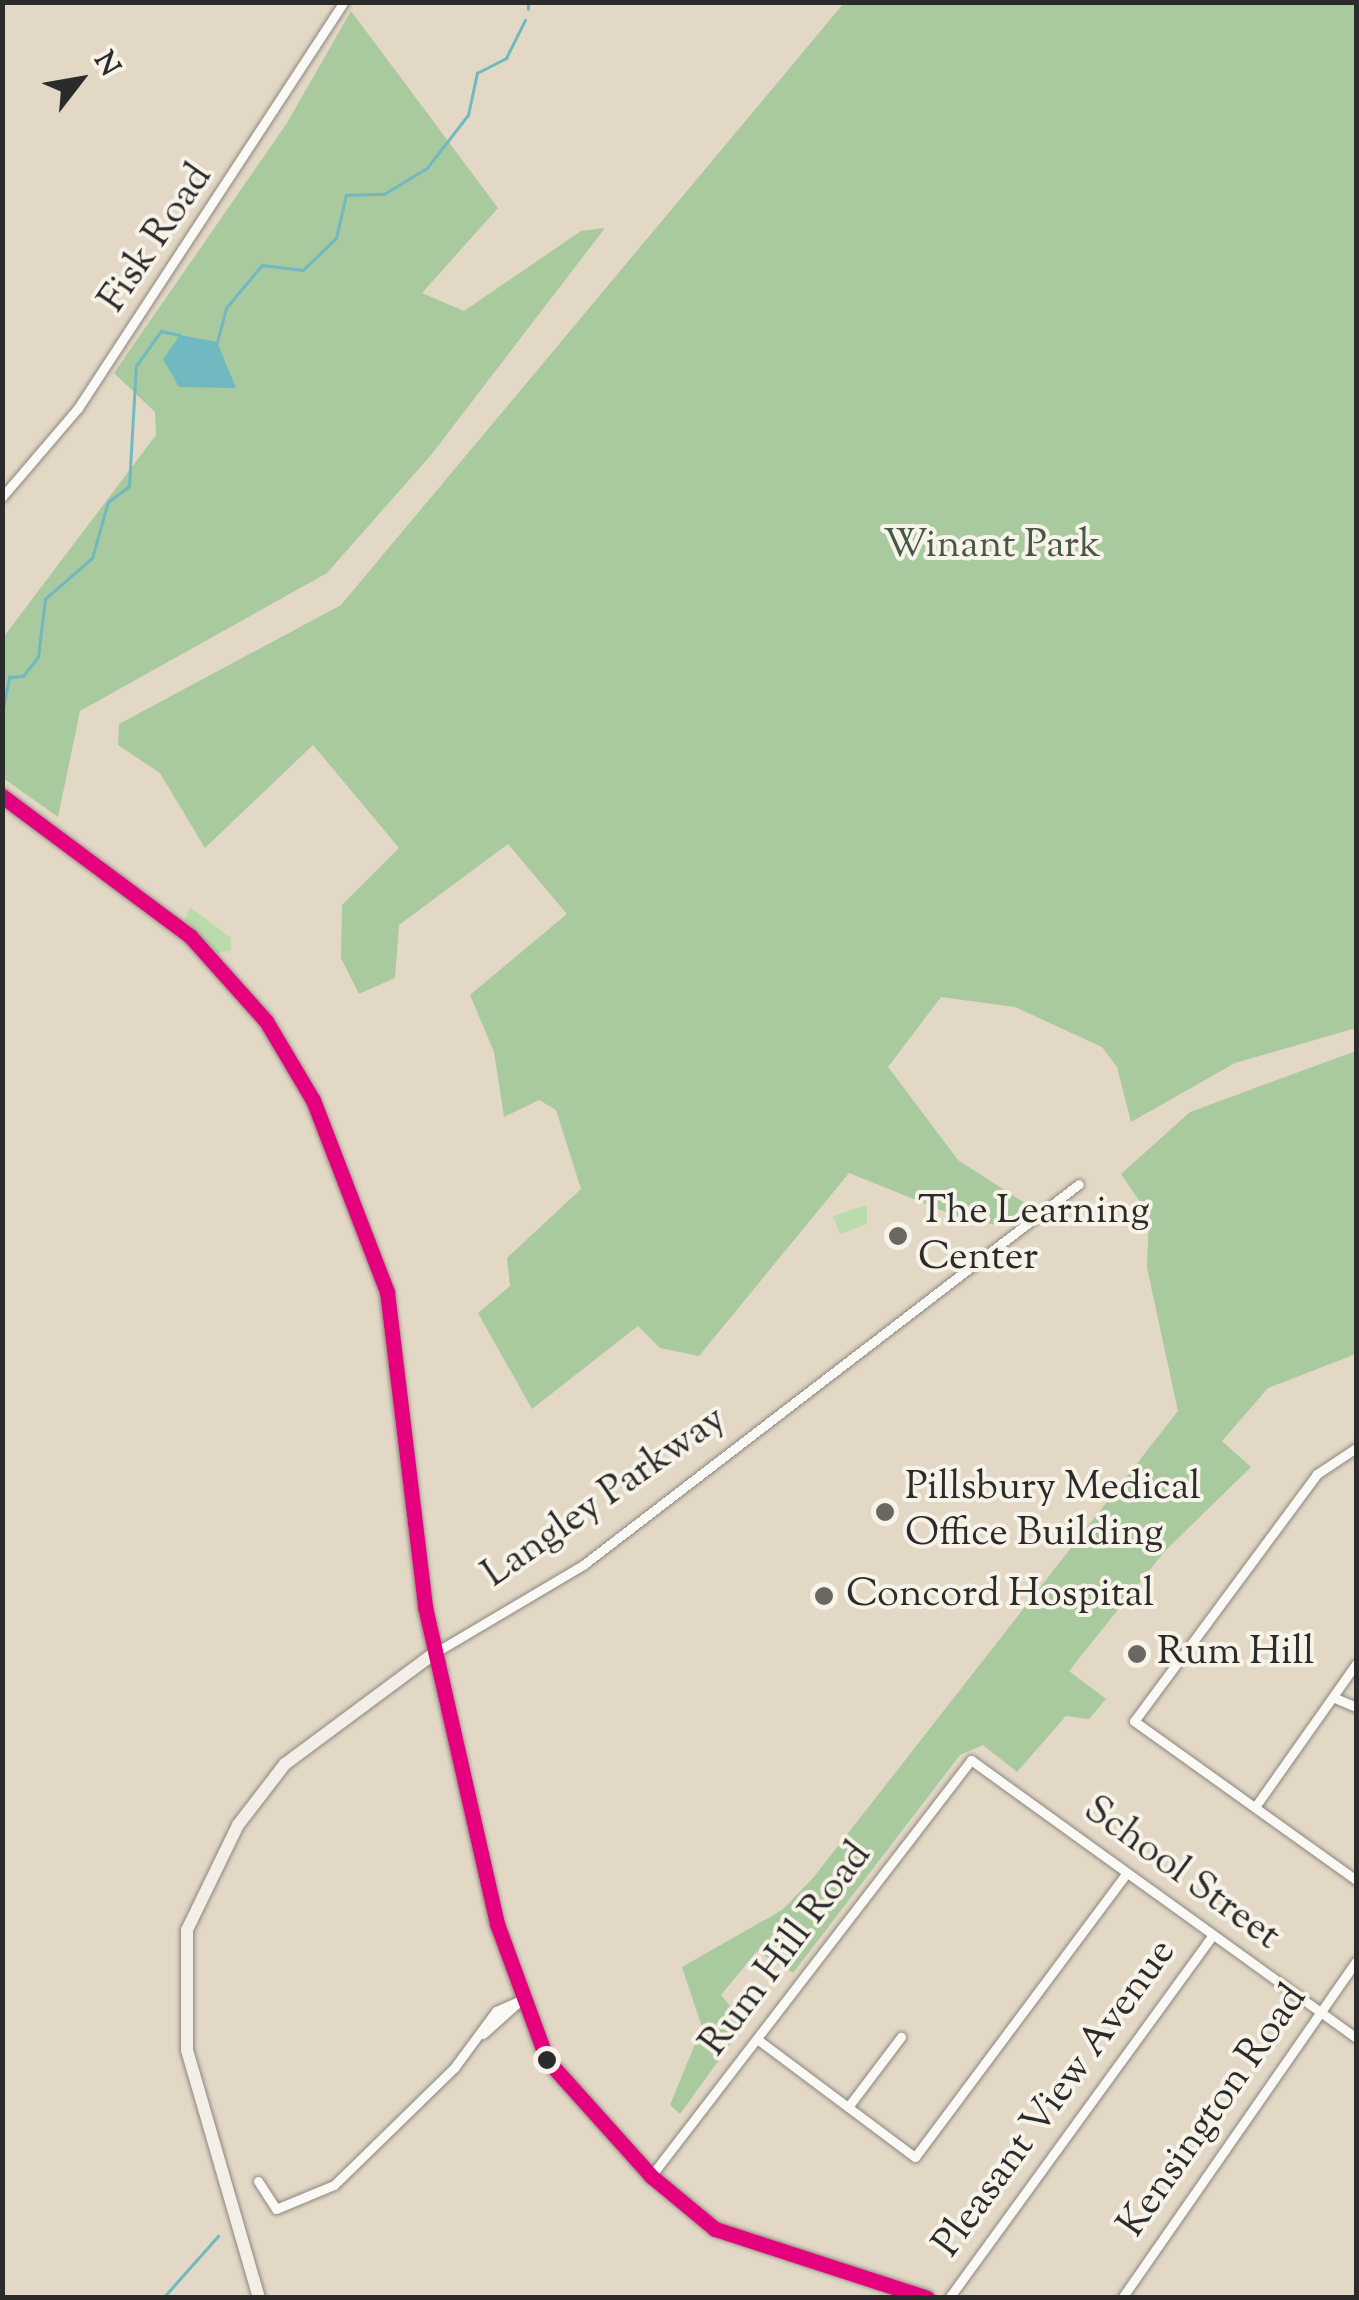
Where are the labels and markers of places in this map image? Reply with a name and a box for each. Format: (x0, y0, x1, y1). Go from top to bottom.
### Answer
place label: The Learning Center (918, 1189, 1150, 1283)
marker: The Learning Center (887, 1225, 909, 1247)
place label: Pillsbury Medical Office Building (905, 1465, 1201, 1559)
marker: Pillsbury Medical Office Building (874, 1501, 896, 1523)
place label: Concord Hospital (846, 1572, 1154, 1620)
marker: Concord Hospital (811, 1583, 837, 1609)
place label: Rum Hill (1157, 1630, 1315, 1678)
marker: Rum Hill (1126, 1643, 1148, 1665)
unlabelled marker (537, 2050, 557, 2070)

